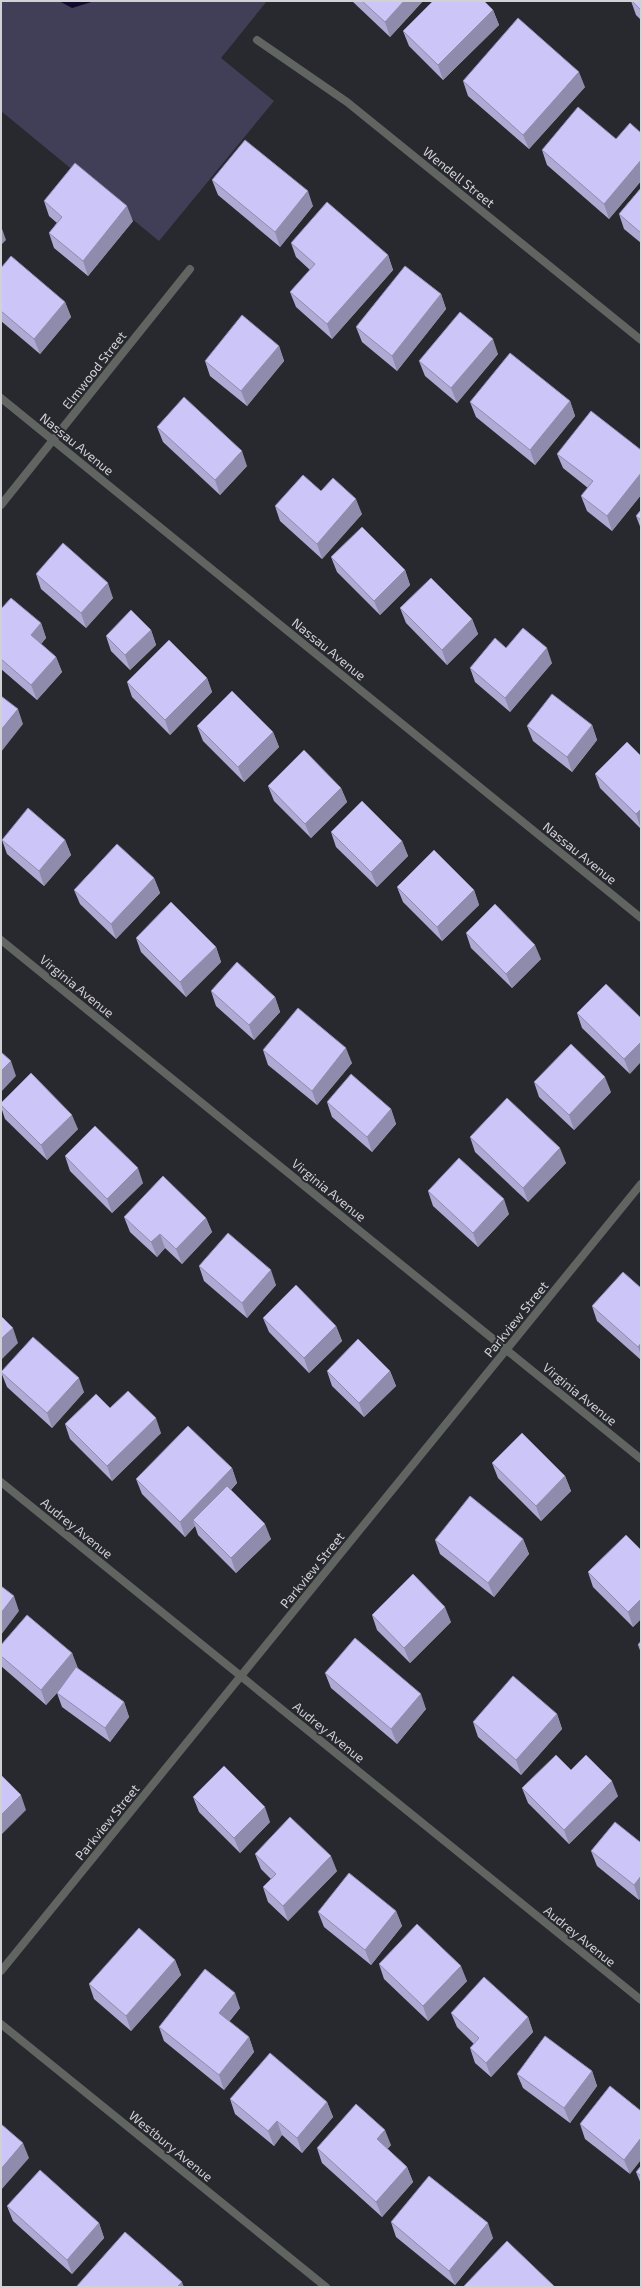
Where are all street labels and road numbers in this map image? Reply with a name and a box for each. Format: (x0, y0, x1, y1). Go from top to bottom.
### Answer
street label: Wendell Street (420, 143, 498, 211)
street label: Elmwood Street (59, 328, 129, 412)
street label: Nassau Avenue (37, 409, 117, 479)
street label: Nassau Avenue (289, 614, 369, 684)
street label: Nassau Avenue (540, 818, 620, 888)
street label: Virginia Avenue (37, 951, 117, 1021)
street label: Virginia Avenue (289, 1155, 369, 1225)
street label: Parkview Street (480, 1278, 552, 1360)
street label: Virginia Avenue (540, 1359, 620, 1429)
street label: Audrey Avenue (38, 1494, 116, 1562)
street label: Parkview Street (276, 1529, 348, 1611)
street label: Audrey Avenue (290, 1698, 368, 1766)
street label: Parkview Street (71, 1781, 143, 1863)
street label: Audrey Avenue (541, 1902, 619, 1970)
street label: Westbury Avenue (126, 2107, 216, 2185)

